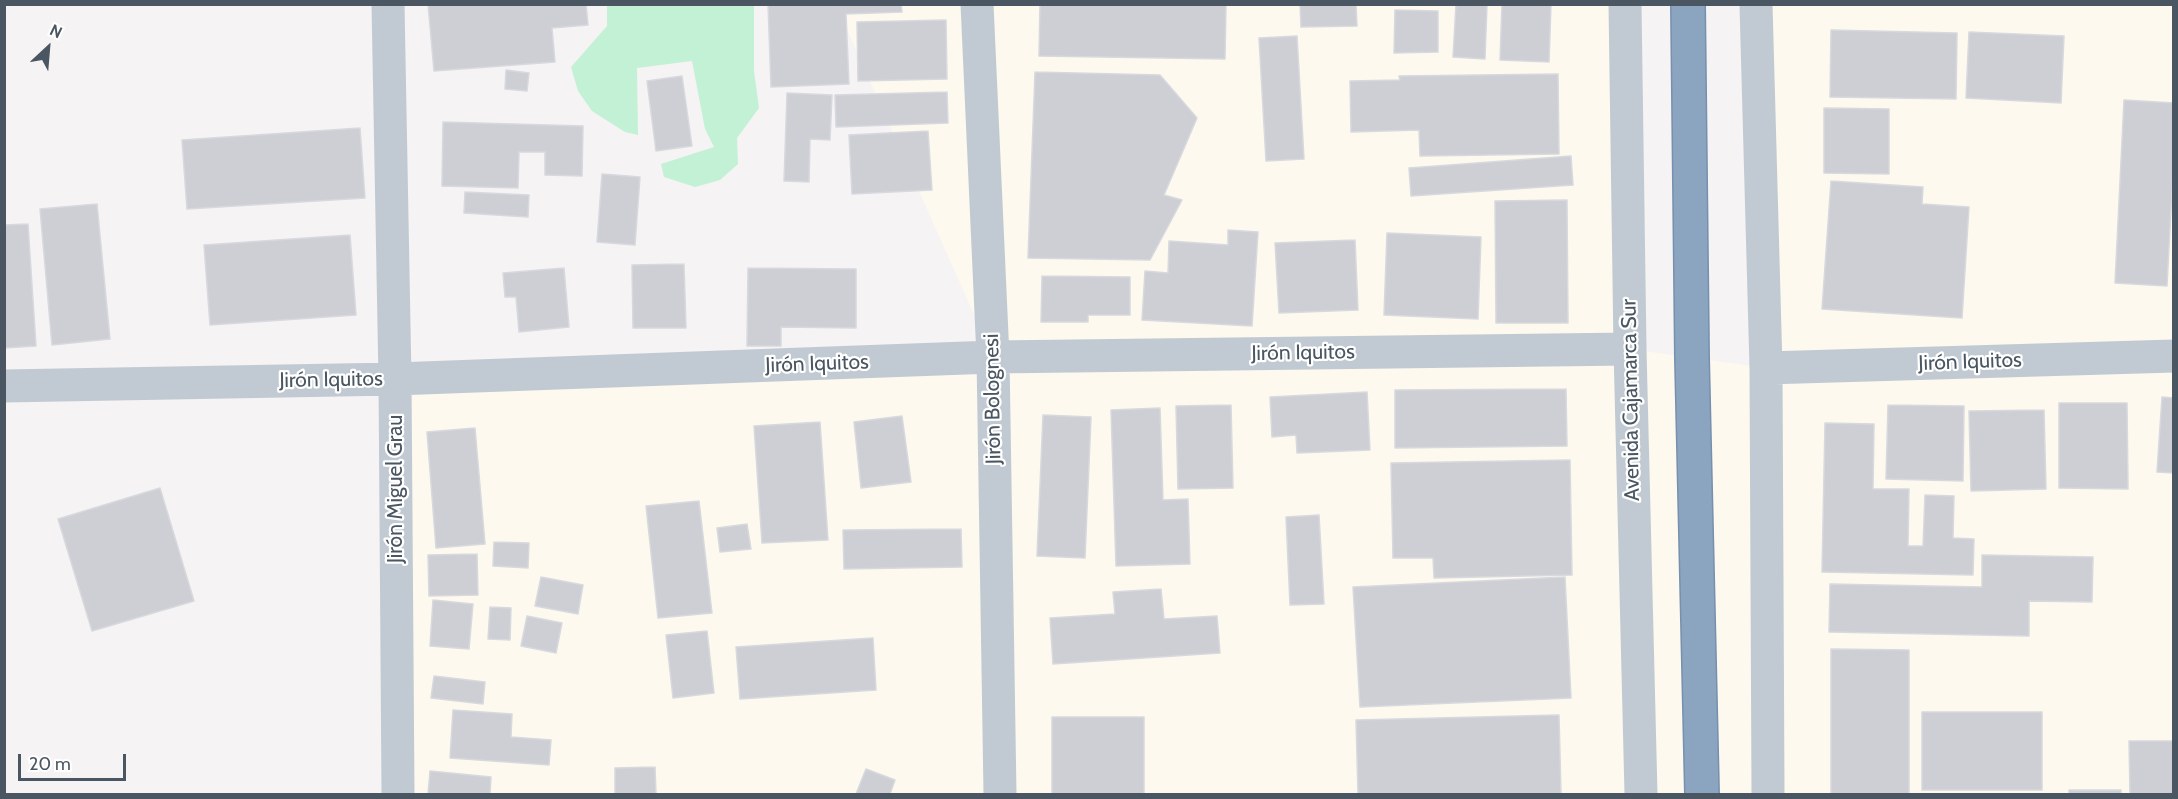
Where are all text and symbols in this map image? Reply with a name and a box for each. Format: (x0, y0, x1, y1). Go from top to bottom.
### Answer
north arrow (18, 18, 78, 78)
text: N (47, 20, 65, 42)
street label: Avenida Cajamarca Sur (1617, 299, 1645, 501)
street label: Jirón Bolognesi (979, 334, 1007, 464)
street label: Jirón Iquitos (1251, 339, 1355, 367)
street label: Jirón Iquitos (1918, 348, 2022, 376)
street label: Jirón Iquitos (765, 350, 869, 378)
street label: Jirón Iquitos (279, 366, 383, 394)
street label: Jirón Miguel Grau (383, 415, 409, 563)
scale bar (21, 742, 129, 780)
text: 20 m (29, 753, 71, 775)

